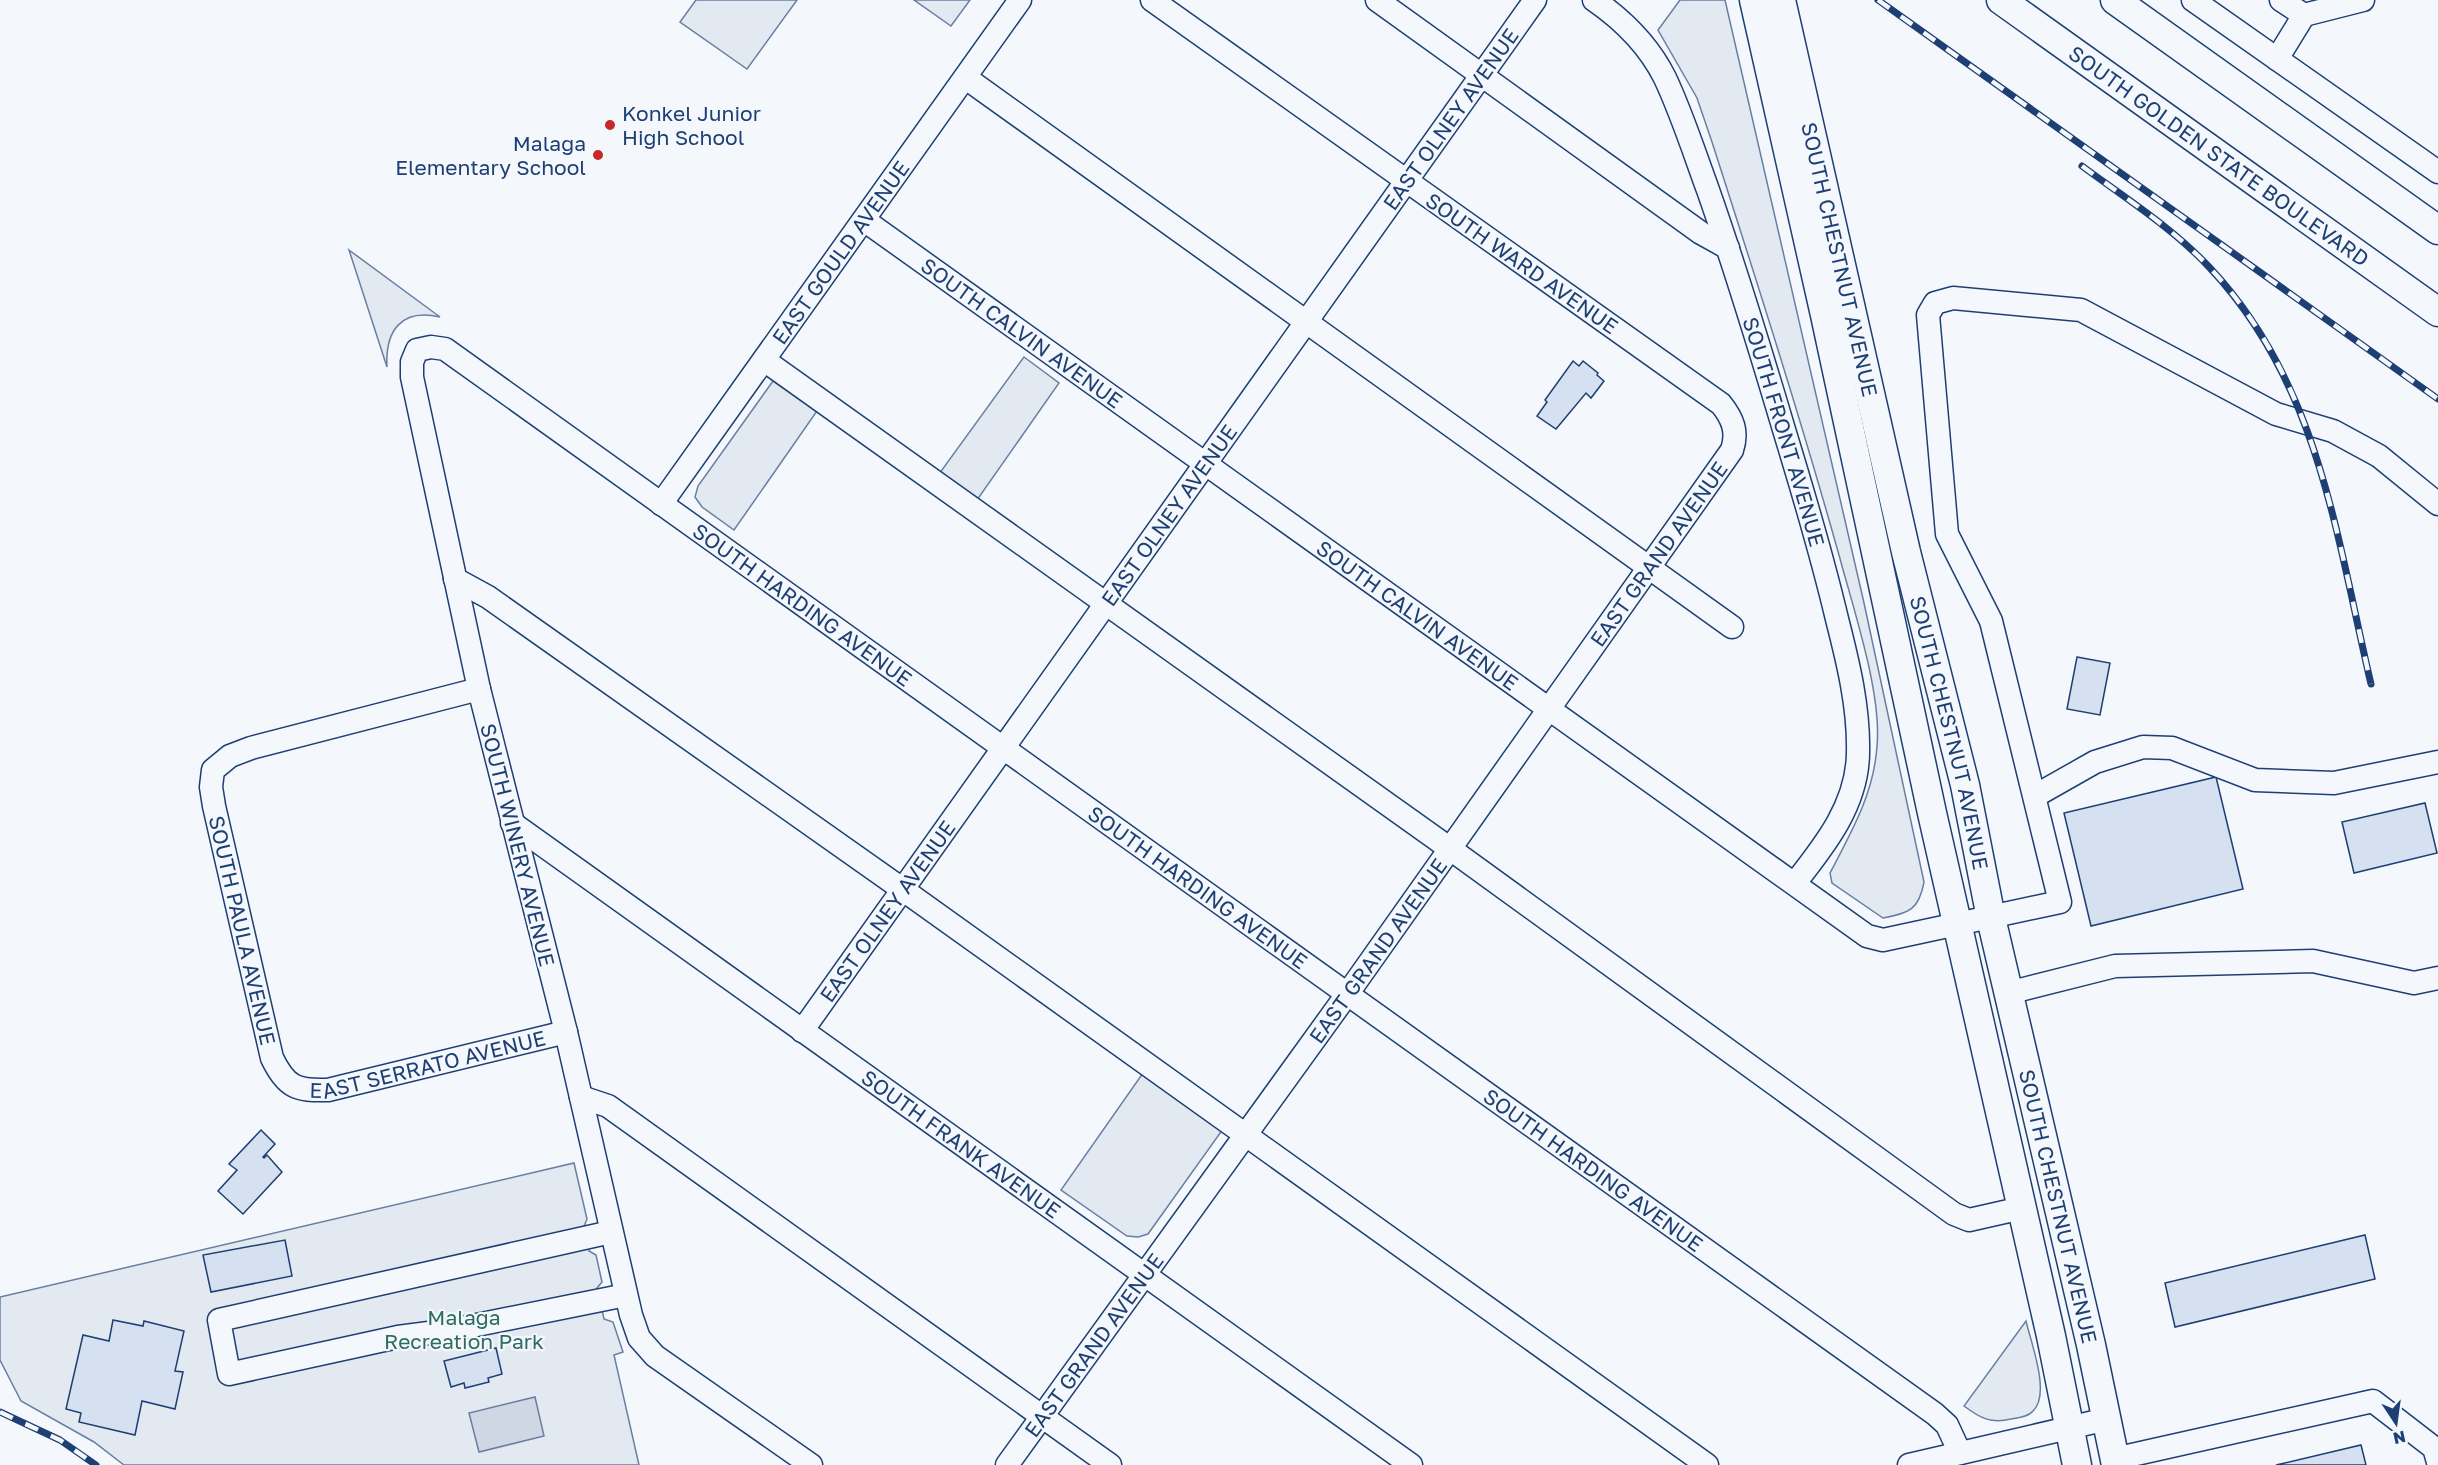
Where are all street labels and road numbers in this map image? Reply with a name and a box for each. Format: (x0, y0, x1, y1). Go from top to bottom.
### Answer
street label: EAST OLNEY AVENUE (1377, 23, 1524, 215)
street label: SOUTH GOLDEN STATE BOULEVARD (2064, 40, 2374, 272)
street label: SOUTH CHESTNUT AVENUE (1796, 120, 1883, 399)
street label: EAST GOULD AVENUE (766, 156, 914, 349)
street label: SOUTH WARD AVENUE (1421, 187, 1623, 339)
street label: SOUTH CALVIN AVENUE (916, 252, 1128, 413)
street label: SOUTH FRONT AVENUE (1738, 314, 1831, 549)
street label: EAST OLNEY AVENUE (1095, 419, 1242, 611)
street label: EAST GRAND AVENUE (1584, 456, 1733, 652)
street label: SOUTH HARDING AVENUE (688, 517, 917, 692)
street label: SOUTH CALVIN AVENUE (1312, 534, 1523, 696)
street label: SOUTH CHESTNUT AVENUE (1905, 593, 1994, 872)
street label: SOUTH WINERY AVENUE (475, 721, 561, 969)
street label: SOUTH HARDING AVENUE (1083, 800, 1313, 974)
street label: SOUTH PAULA AVENUE (204, 813, 282, 1048)
street label: EAST OLNEY AVENUE (814, 815, 961, 1007)
street label: EAST GRAND AVENUE (1303, 853, 1452, 1048)
street label: EAST SERRATO AVENUE (309, 1024, 548, 1104)
street label: SOUTH FRANK AVENUE (857, 1064, 1066, 1224)
street label: SOUTH CHESTNUT AVENUE (2014, 1067, 2103, 1346)
street label: SOUTH HARDING AVENUE (1479, 1083, 1708, 1257)
street label: EAST GRAND AVENUE (1019, 1248, 1169, 1442)

